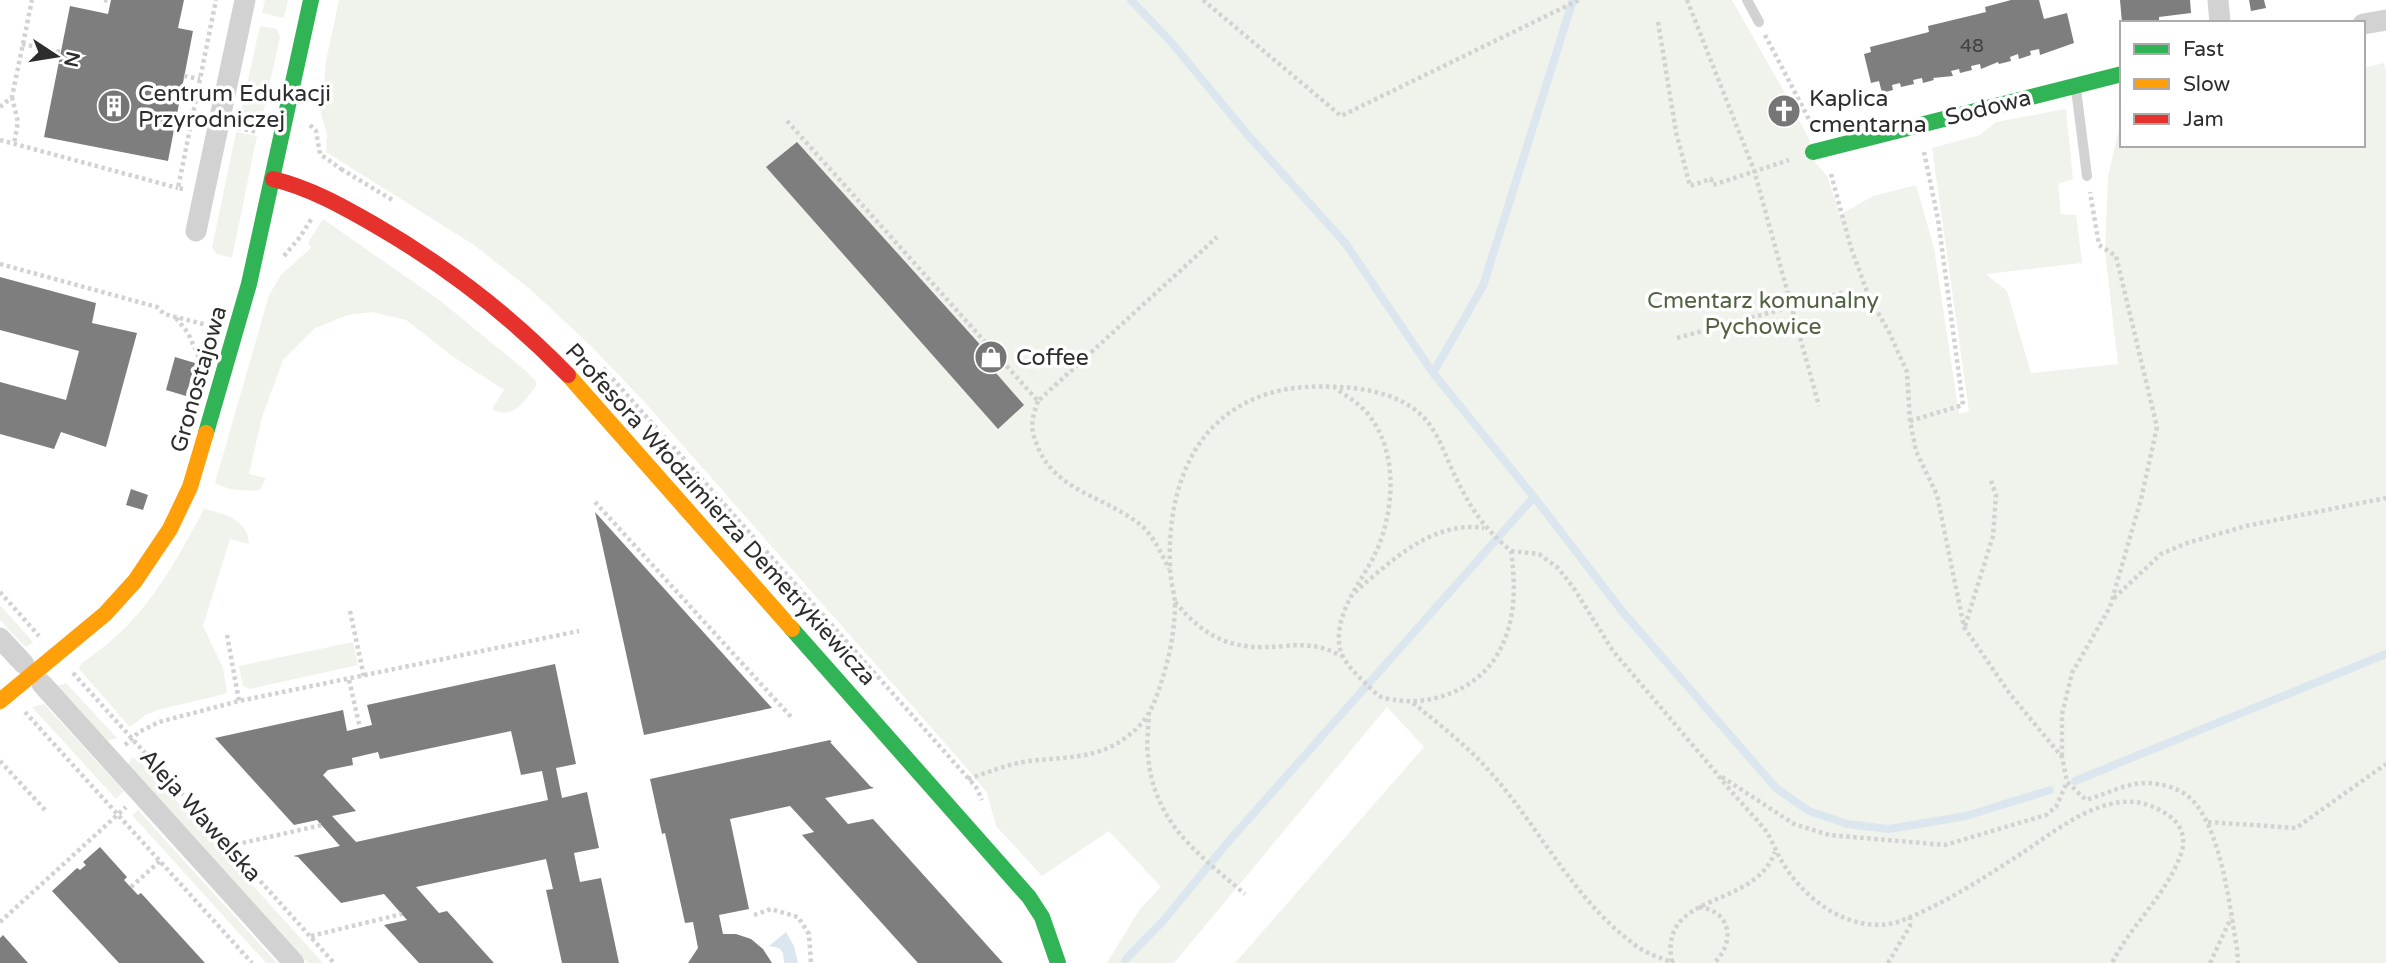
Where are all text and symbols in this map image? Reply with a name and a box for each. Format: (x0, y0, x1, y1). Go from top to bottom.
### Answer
north arrow (21, 21, 91, 91)
legend (2120, 21, 2365, 147)
house number: 48 (1960, 35, 1984, 57)
text: Fast (2183, 37, 2224, 62)
text: N (59, 50, 84, 69)
text: Slow (2183, 72, 2231, 97)
place label: Centrum Edukacji Przyrodniczej (138, 80, 331, 134)
street label: Sodowa (1942, 84, 2034, 132)
place label: Kaplica cmentarna (1809, 85, 1927, 139)
building icon: Centrum Edukacji Przyrodniczej (95, 87, 133, 125)
church icon: Kaplica cmentarna (1765, 92, 1803, 130)
text: Jam (2183, 107, 2224, 132)
park label: Cmentarz komunalny Pychowice (1647, 287, 1879, 341)
street label: Gronostajowa (165, 303, 233, 456)
street label: Profesora Włodzimierza Demetrykiewicza (559, 338, 882, 692)
shop icon: Coffee (972, 338, 1010, 376)
place label: Coffee (1016, 344, 1089, 372)
street label: Aleja Wawelska (133, 744, 267, 888)

